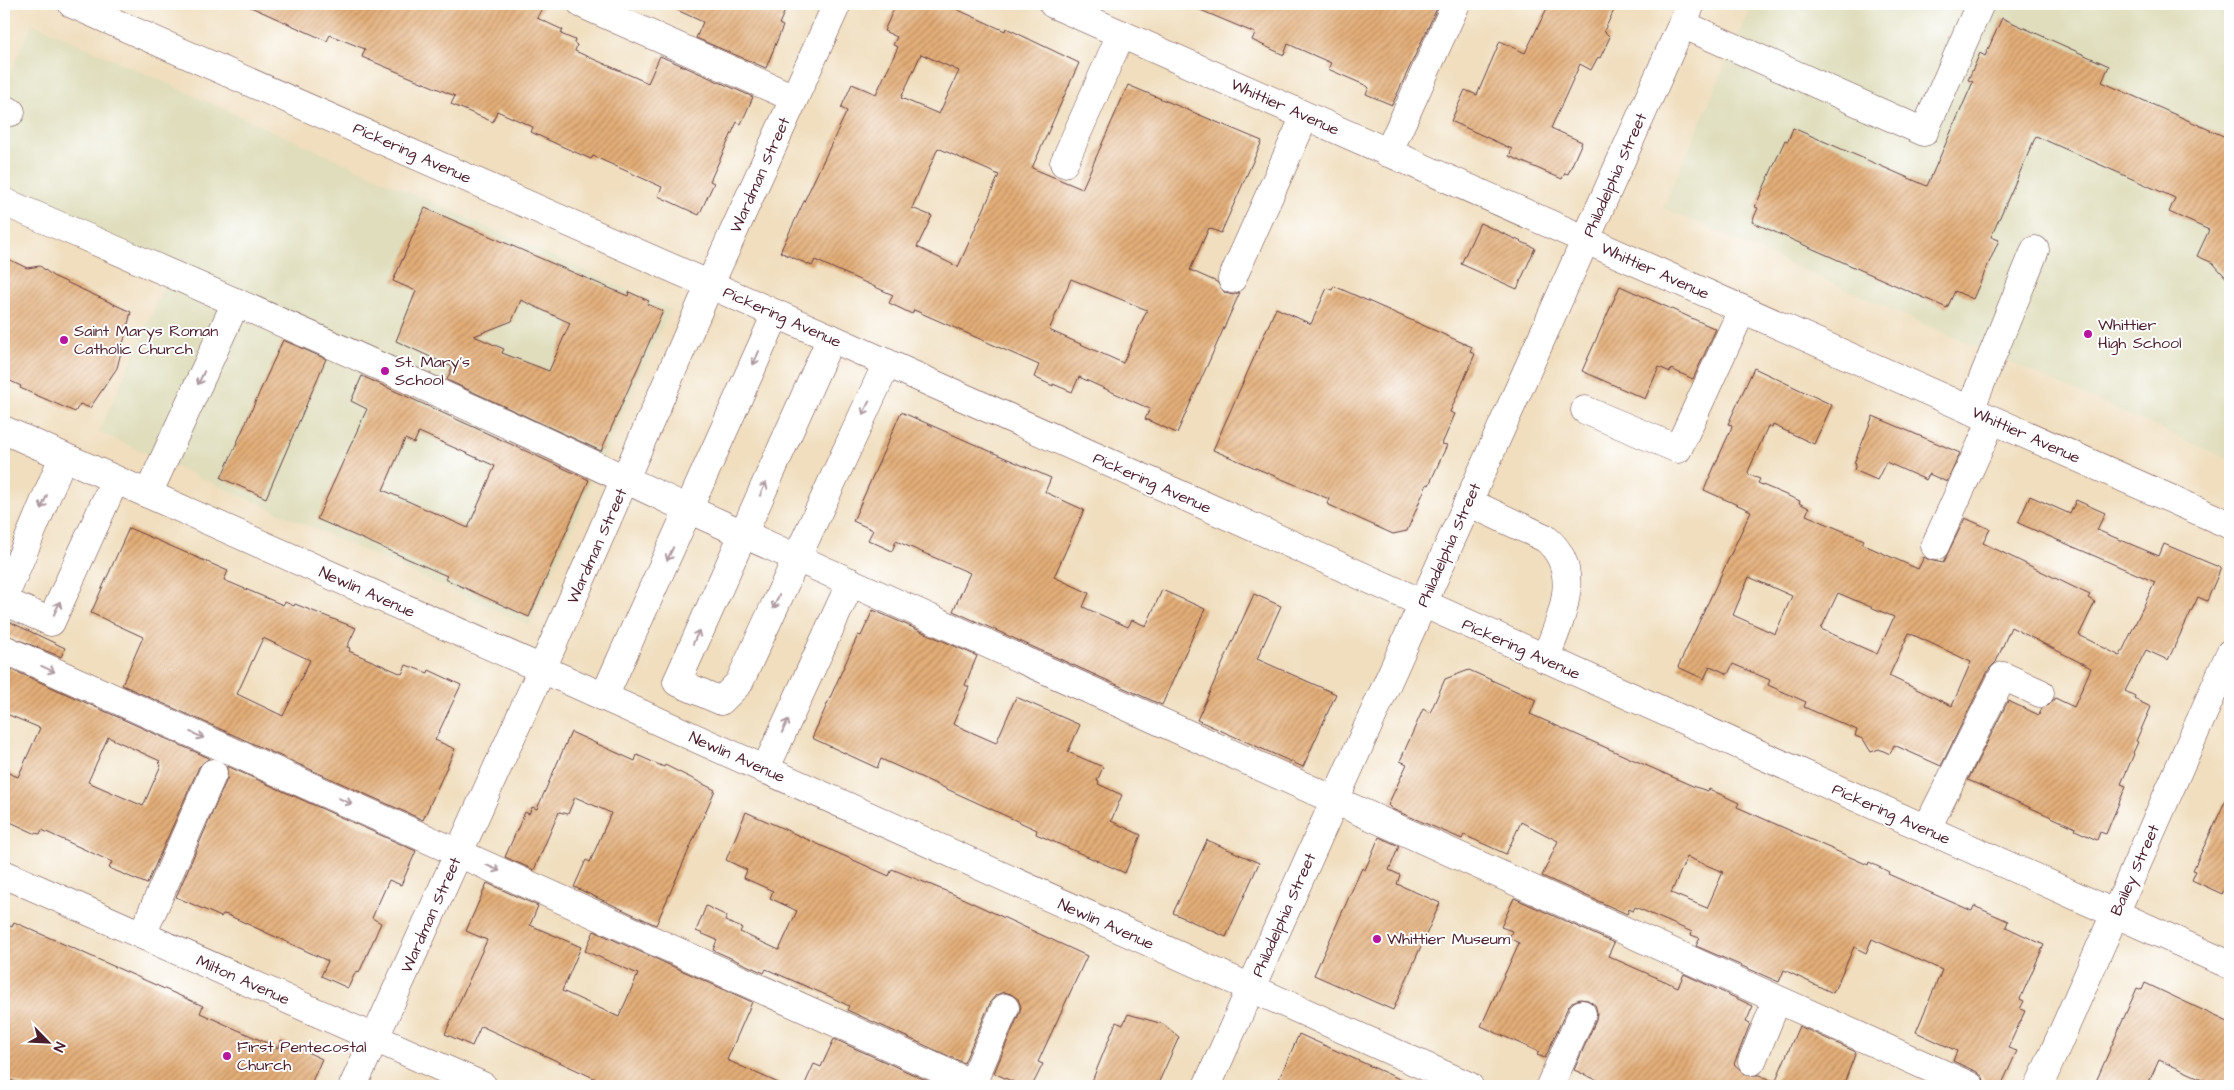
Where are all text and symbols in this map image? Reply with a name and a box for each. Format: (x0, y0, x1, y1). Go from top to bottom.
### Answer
street label: Whittier Avenue (1227, 73, 1343, 141)
street label: Philadelphia Street (1578, 109, 1652, 241)
street label: Wardman Street (725, 113, 796, 236)
street label: Pickering Avenue (349, 117, 475, 190)
street label: Whittier Avenue (1597, 237, 1713, 305)
street label: Pickering Avenue (719, 281, 845, 354)
place label: Whittier High School (2098, 314, 2182, 355)
place label: Saint Marys Roman Catholic Church (74, 320, 218, 360)
marker: Whittier High School (2082, 328, 2094, 340)
marker: Saint Marys Roman Catholic Church (58, 334, 70, 346)
one-way arrow (751, 350, 761, 365)
place label: St. Mary's School (395, 351, 470, 391)
marker: St. Mary's School (379, 365, 391, 377)
one-way arrow (196, 370, 205, 385)
one-way arrow (861, 400, 870, 415)
street label: Whittier Avenue (1968, 401, 2084, 469)
street label: Pickering Avenue (1089, 447, 1215, 520)
street label: Philadelphia Street (1412, 479, 1486, 611)
one-way arrow (758, 482, 768, 497)
street label: Wardman Street (562, 484, 633, 607)
one-way arrow (39, 493, 48, 509)
one-way arrow (664, 546, 674, 561)
street label: Newlin Avenue (315, 561, 419, 623)
one-way arrow (771, 594, 780, 609)
one-way arrow (53, 601, 62, 616)
street label: Pickering Avenue (1458, 613, 1584, 686)
one-way arrow (692, 630, 702, 645)
one-way arrow (40, 664, 55, 674)
one-way arrow (780, 718, 790, 733)
street label: Newlin Avenue (685, 726, 789, 788)
one-way arrow (189, 730, 204, 740)
street label: Pickering Avenue (1828, 778, 1954, 851)
one-way arrow (337, 797, 352, 807)
street label: Bailey Street (2105, 820, 2166, 919)
street label: Philadelphia Street (1247, 849, 1321, 981)
street label: Wardman Street (396, 853, 467, 976)
one-way arrow (485, 863, 500, 873)
street label: Newlin Avenue (1054, 893, 1158, 955)
place label: Whittier Museum (1387, 928, 1511, 950)
marker: Whittier Museum (1371, 933, 1383, 945)
street label: Milton Avenue (193, 950, 293, 1011)
north arrow (22, 1018, 72, 1068)
place label: First Pentecostal Church (237, 1036, 367, 1076)
text: N (48, 1039, 70, 1055)
marker: First Pentecostal Church (221, 1050, 233, 1062)

